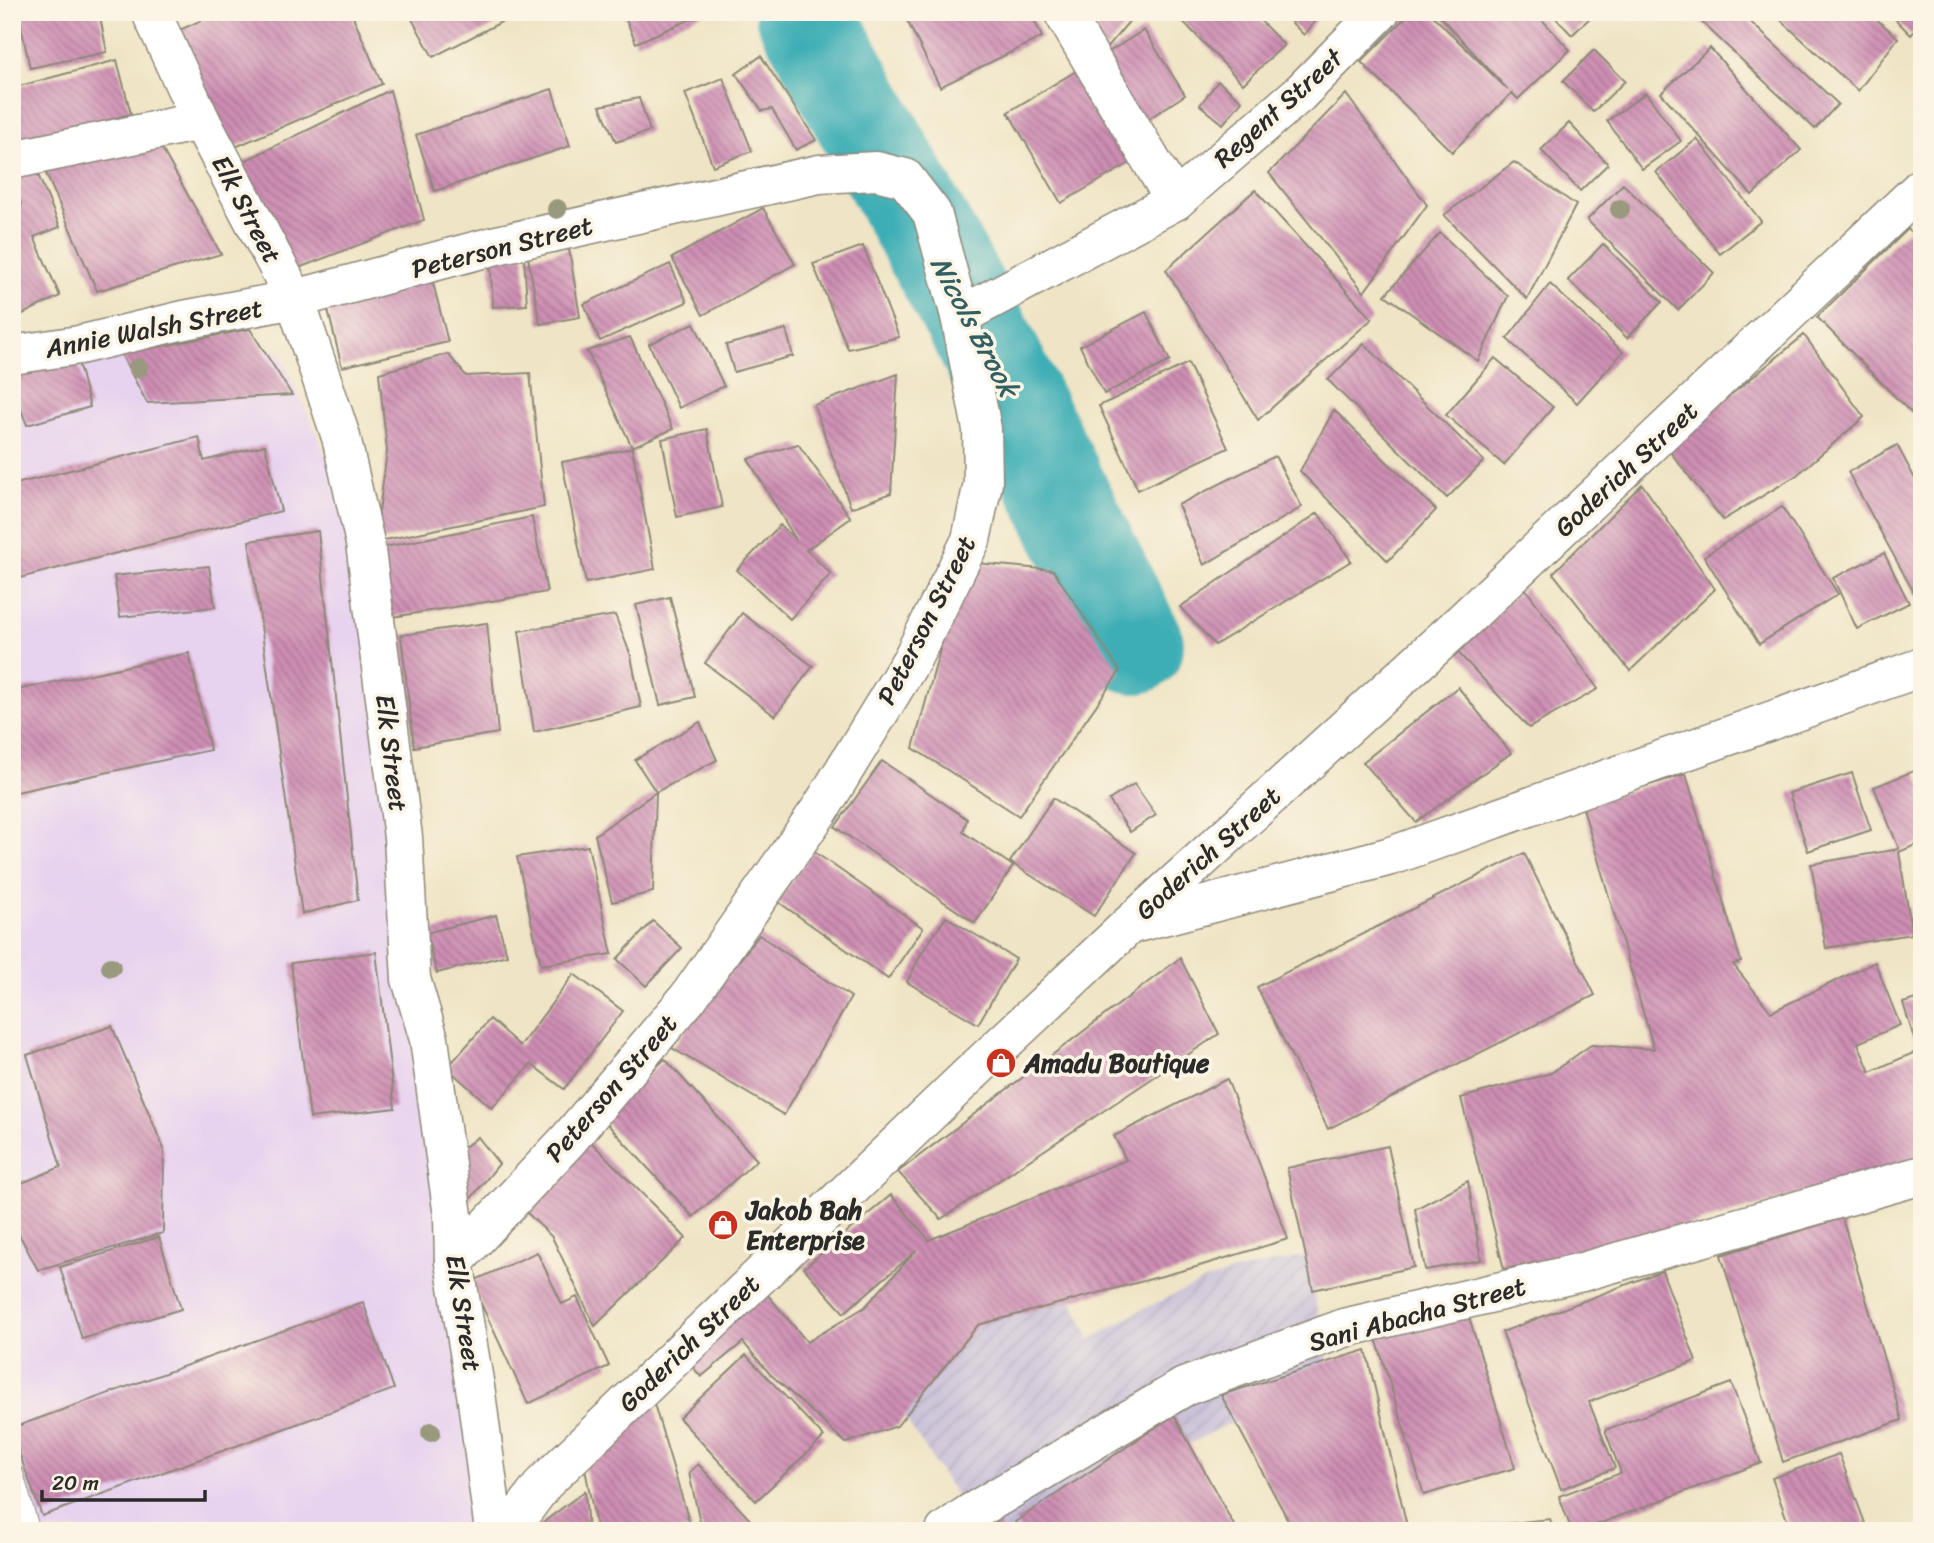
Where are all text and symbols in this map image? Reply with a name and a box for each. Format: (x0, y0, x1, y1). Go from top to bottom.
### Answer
street label: Regent Street (1202, 36, 1355, 179)
street label: Elk Street (199, 146, 295, 272)
street label: Peterson Street (407, 202, 597, 292)
water label: Nicols Brook (917, 247, 1034, 409)
street label: Annie Walsh Street (40, 284, 267, 372)
street label: Goderich Street (1543, 389, 1709, 549)
street label: Peterson Street (863, 527, 989, 713)
street label: Elk Street (362, 692, 422, 814)
street label: Goderich Street (1124, 774, 1292, 932)
street label: Peterson Street (533, 1003, 689, 1173)
place label: Amadu Boutique (1023, 1040, 1210, 1086)
shop icon: Amadu Boutique (984, 1046, 1018, 1080)
place label: Jakob Bah Enterprise (744, 1187, 865, 1263)
shop icon: Jakob Bah Enterprise (706, 1208, 740, 1242)
street label: Elk Street (432, 1251, 496, 1375)
street label: Goderich Street (607, 1263, 771, 1423)
street label: Sani Abacha Street (1303, 1263, 1531, 1365)
scale bar (42, 1459, 205, 1503)
text: 20 m (52, 1464, 99, 1502)

